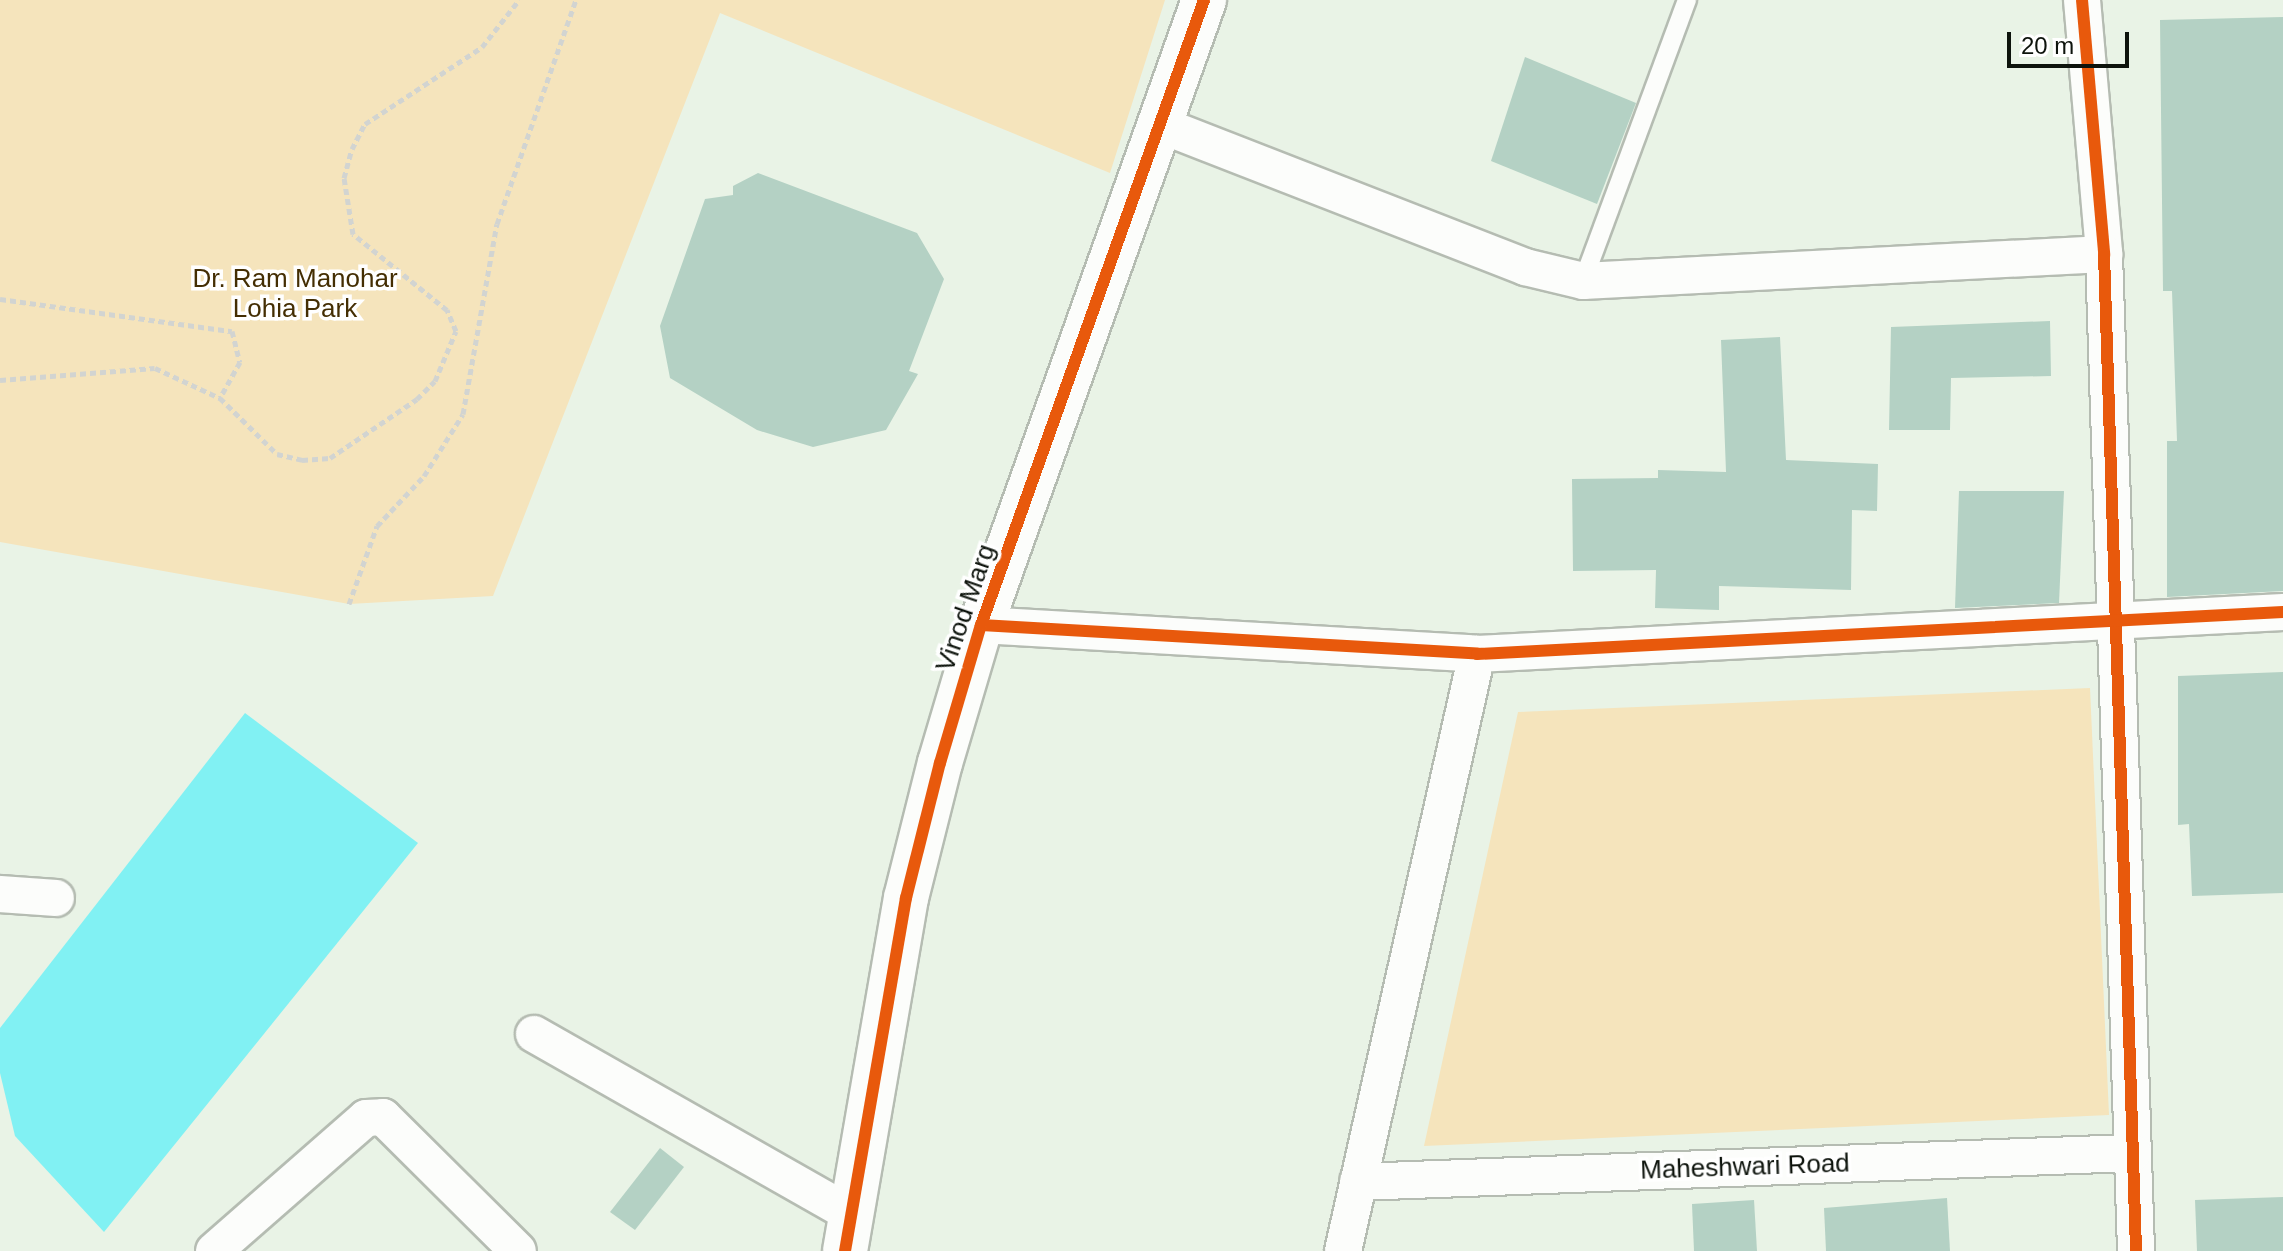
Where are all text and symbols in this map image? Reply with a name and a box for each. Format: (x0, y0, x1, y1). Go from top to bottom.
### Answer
scale bar (2011, 16, 2133, 66)
text: 20 m (2021, 32, 2074, 59)
park label: Dr. Ram Manohar Lohia Park (192, 263, 398, 324)
street label: Vinod Marg (930, 540, 1002, 676)
street label: Maheshwari Road (1640, 1148, 1850, 1186)

